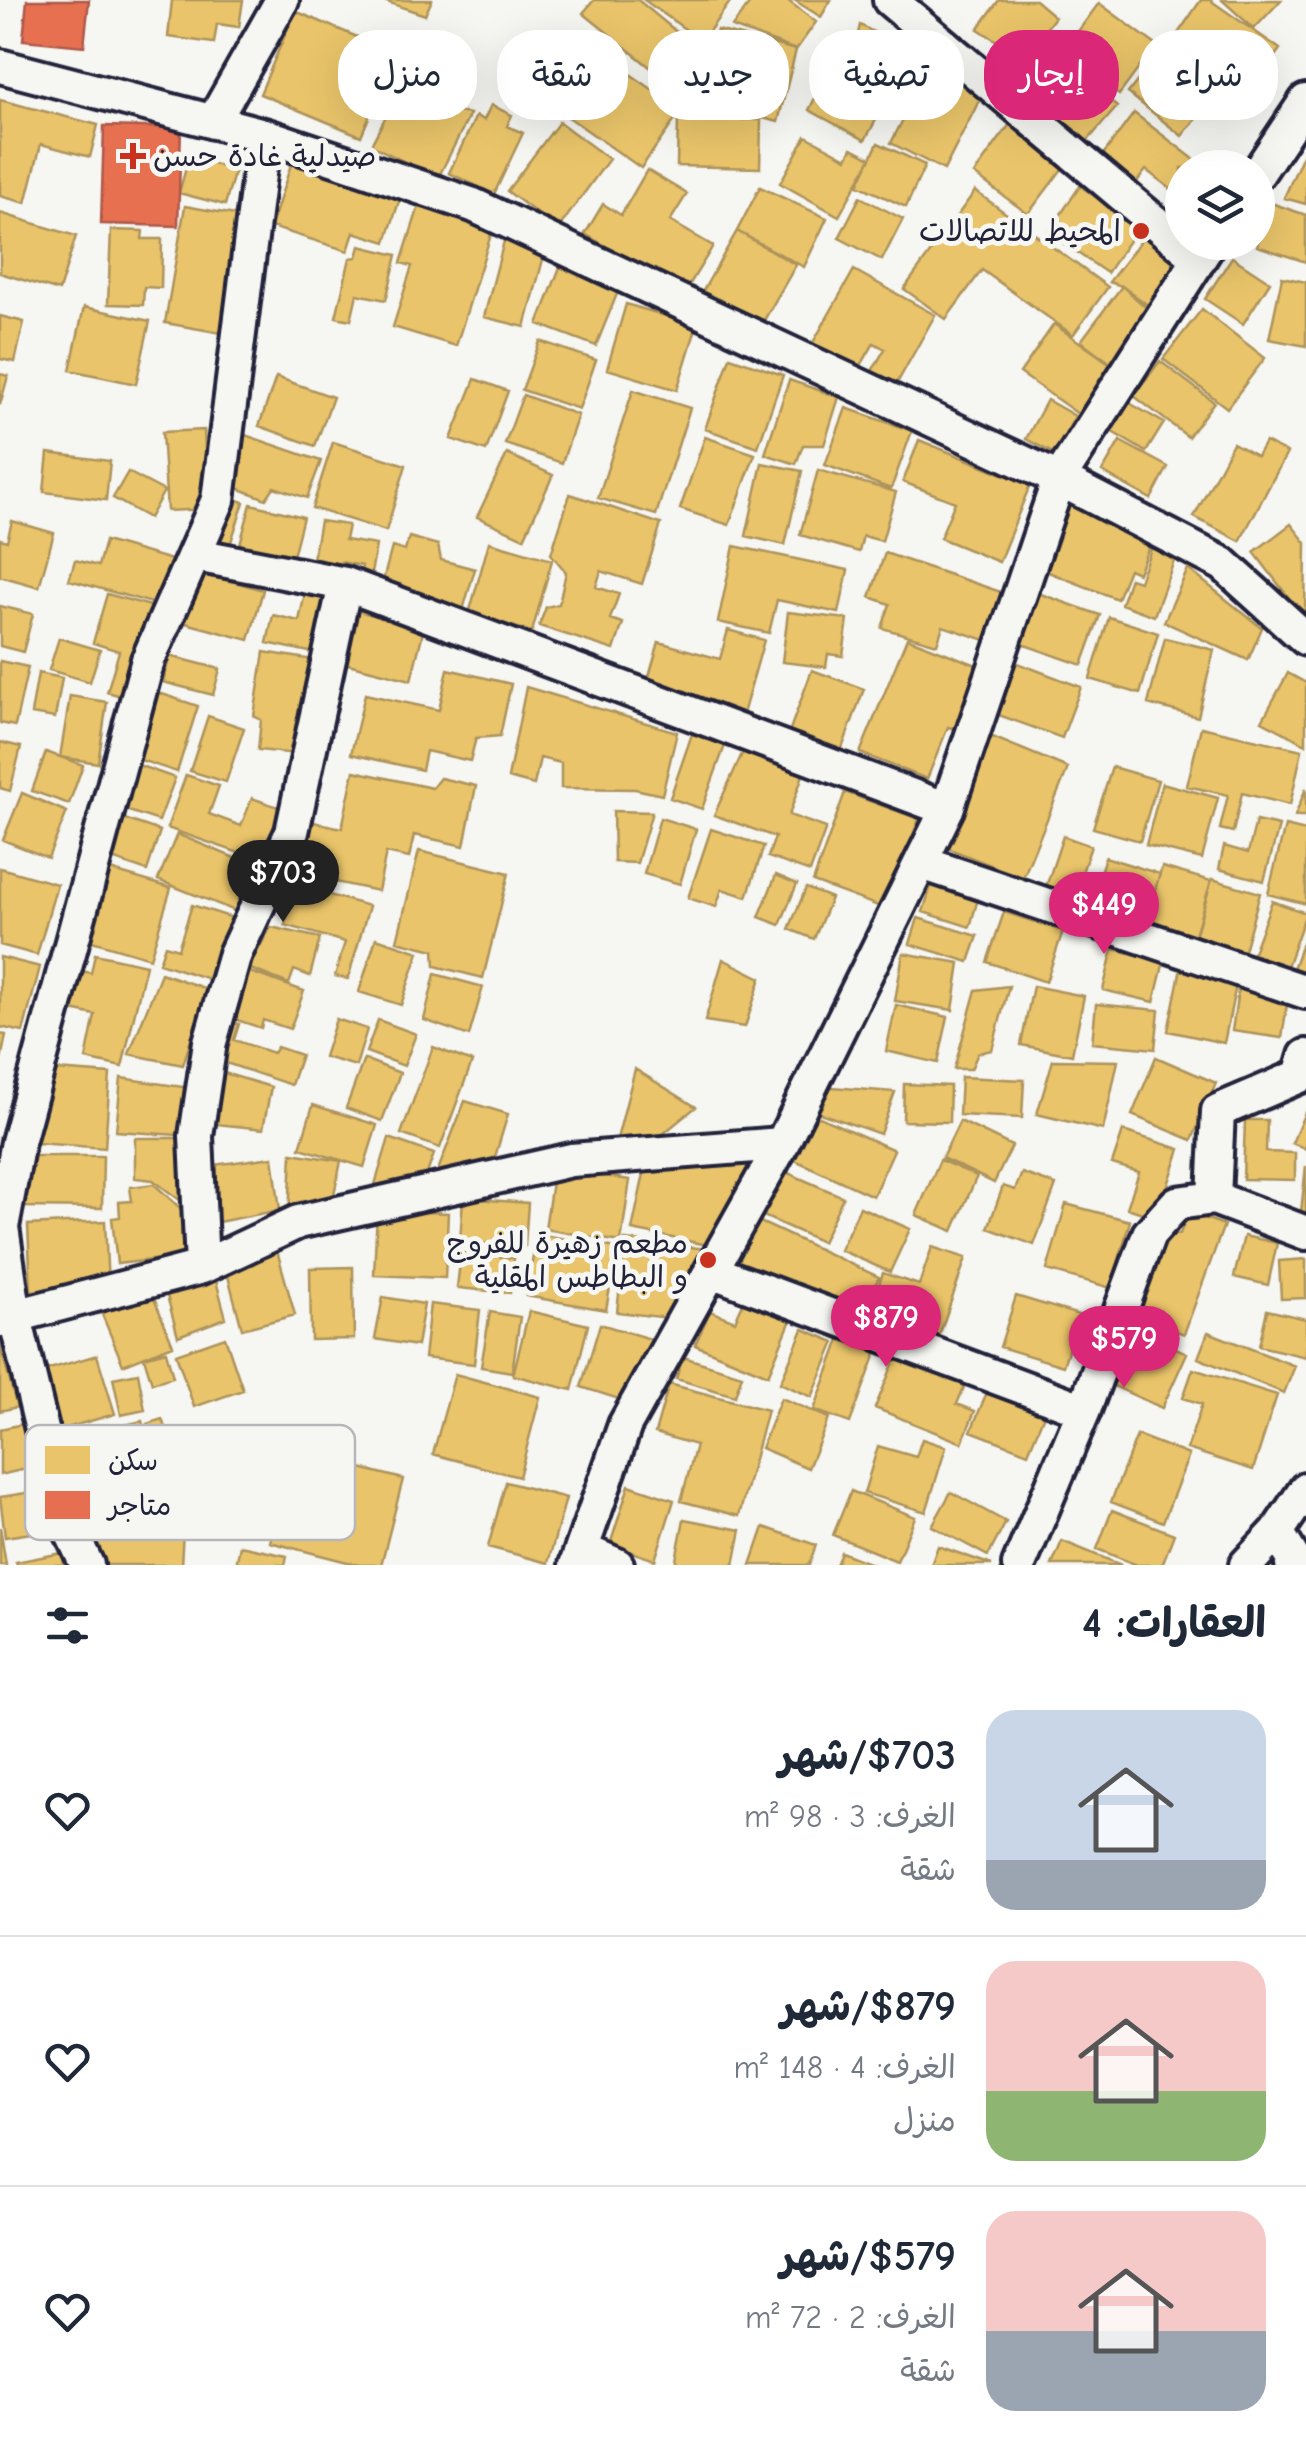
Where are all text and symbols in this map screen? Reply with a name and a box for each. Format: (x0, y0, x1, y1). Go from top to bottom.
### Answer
chip: منزل (338, 30, 477, 120)
chip: شقة (497, 30, 628, 120)
chip: جديد (648, 30, 789, 120)
chip: تصفية (809, 30, 964, 120)
chip: إيجار (984, 30, 1119, 120)
chip: شراء (1139, 30, 1278, 120)
place label: صيدلية غادة حسن (153, 139, 376, 174)
marker: صيدلية غادة حسن (122, 145, 144, 167)
map controls (1165, 150, 1275, 260)
button: layers (1165, 150, 1275, 260)
place label: المحيط للاتصالات (919, 214, 1121, 249)
marker: المحيط للاتصالات (1130, 220, 1152, 242)
pin: $703 (224, 840, 342, 925)
text: $703 (249, 854, 317, 891)
pin: $449 (1045, 872, 1163, 957)
text: $449 (1071, 886, 1137, 923)
place label: مطعم زهيرة للفروج و البطاطس المقلية (447, 1226, 688, 1295)
marker: مطعم زهيرة للفروج و البطاطس المقلية (697, 1249, 719, 1271)
pin: $879 (827, 1285, 945, 1370)
text: $879 (853, 1299, 919, 1336)
pin: $579 (1065, 1306, 1183, 1391)
text: $579 (1091, 1320, 1157, 1357)
legend (25, 1425, 355, 1540)
text: سكن (108, 1445, 158, 1477)
text: متاجر (106, 1490, 171, 1522)
icon: filters (40, 1598, 95, 1653)
text: العقارات: 4 (1082, 1599, 1266, 1648)
text: $703/شهر (779, 1731, 956, 1780)
icon: home (1066, 1750, 1186, 1870)
icon: heart (40, 1783, 95, 1838)
text: الغرف: 3 · 98 m² (744, 1798, 956, 1835)
text: شقة (900, 1851, 956, 1888)
text: $879/شهر (781, 1982, 956, 2031)
icon: home (1066, 2001, 1186, 2121)
icon: heart (40, 2034, 95, 2089)
text: الغرف: 4 · 148 m² (733, 2049, 956, 2086)
text: منزل (893, 2102, 956, 2139)
text: $579/شهر (780, 2232, 956, 2281)
icon: home (1066, 2251, 1186, 2371)
icon: heart (40, 2284, 95, 2339)
text: الغرف: 2 · 72 m² (745, 2299, 956, 2336)
text: شقة (900, 2352, 956, 2389)

